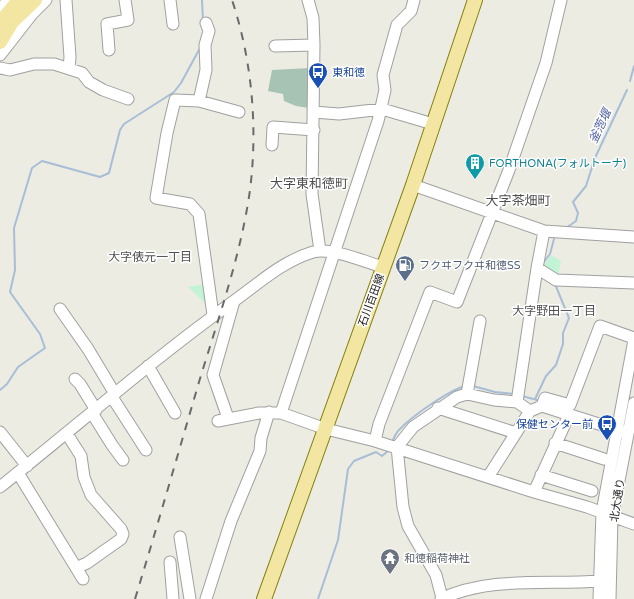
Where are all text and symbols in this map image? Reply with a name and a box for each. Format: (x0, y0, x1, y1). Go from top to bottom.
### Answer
bus stop icon: 東和徳 (307, 61, 329, 89)
place label: 東和徳 (332, 66, 365, 79)
water label: 釜萢堰 (586, 105, 615, 145)
building icon: FORTHONA(フォルトーナ) (464, 152, 486, 180)
place label: FORTHONA(フォルトーナ) (489, 157, 626, 170)
district label: 大字東和徳町 (270, 176, 348, 192)
district label: 大字茶畑町 (485, 193, 551, 209)
district label: 大字俵元一丁目 (108, 250, 192, 264)
fuel station icon: フクヰフクヰ和徳SS (394, 254, 416, 282)
place label: フクヰフクヰ和徳SS (419, 259, 521, 272)
street label: 石川百田線 (356, 272, 387, 328)
district label: 大字野田一丁目 (512, 304, 596, 318)
bus stop icon: 保健センター前 (596, 413, 618, 441)
place label: 保健センター前 (516, 418, 593, 431)
street label: 北大通り (608, 477, 627, 523)
temple icon: 和徳稲荷神社 (379, 547, 401, 575)
place label: 和徳稲荷神社 (404, 552, 470, 565)

